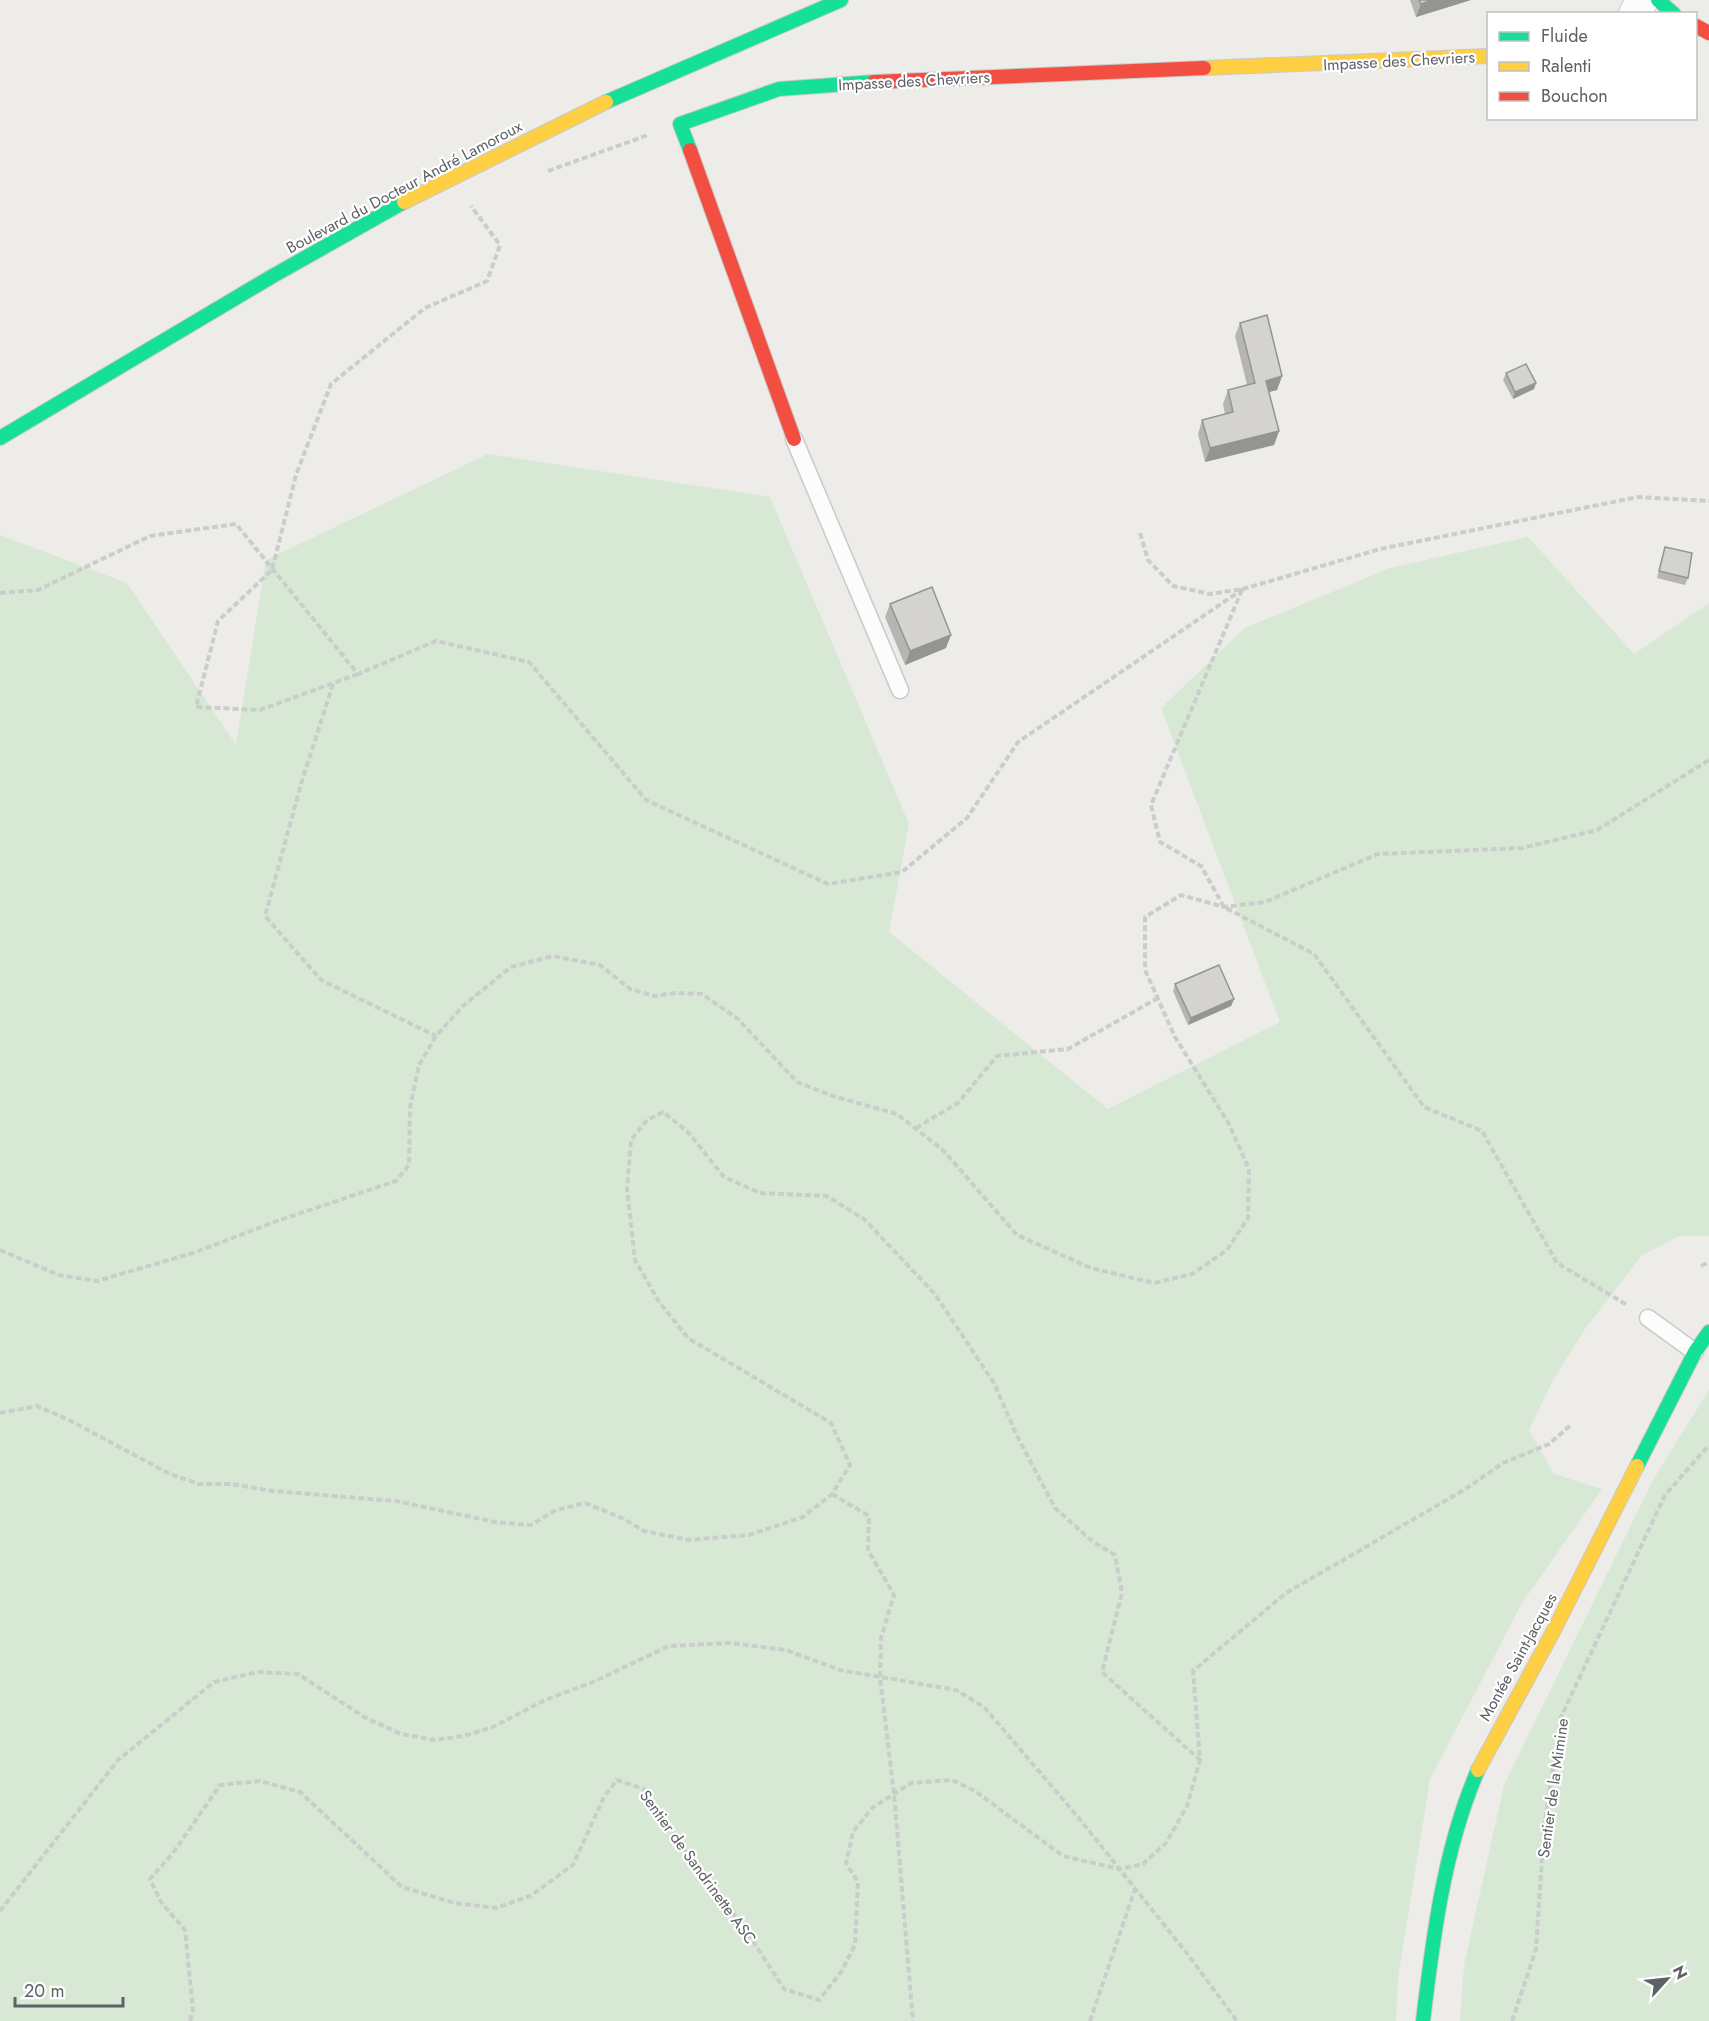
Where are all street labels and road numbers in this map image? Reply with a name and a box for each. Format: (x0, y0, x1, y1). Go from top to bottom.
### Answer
street label: Impasse des Chevriers (1323, 46, 1475, 76)
street label: Impasse des Chevriers (838, 66, 990, 96)
street label: Boulevard du Docteur André Lamoroux (282, 115, 526, 259)
street label: Montée Saint-Jacques (1473, 1589, 1563, 1725)
street label: Sentier de la Mimine (1532, 1717, 1574, 1859)
street label: Sentier de Sandrinette ASC (634, 1785, 762, 1949)

